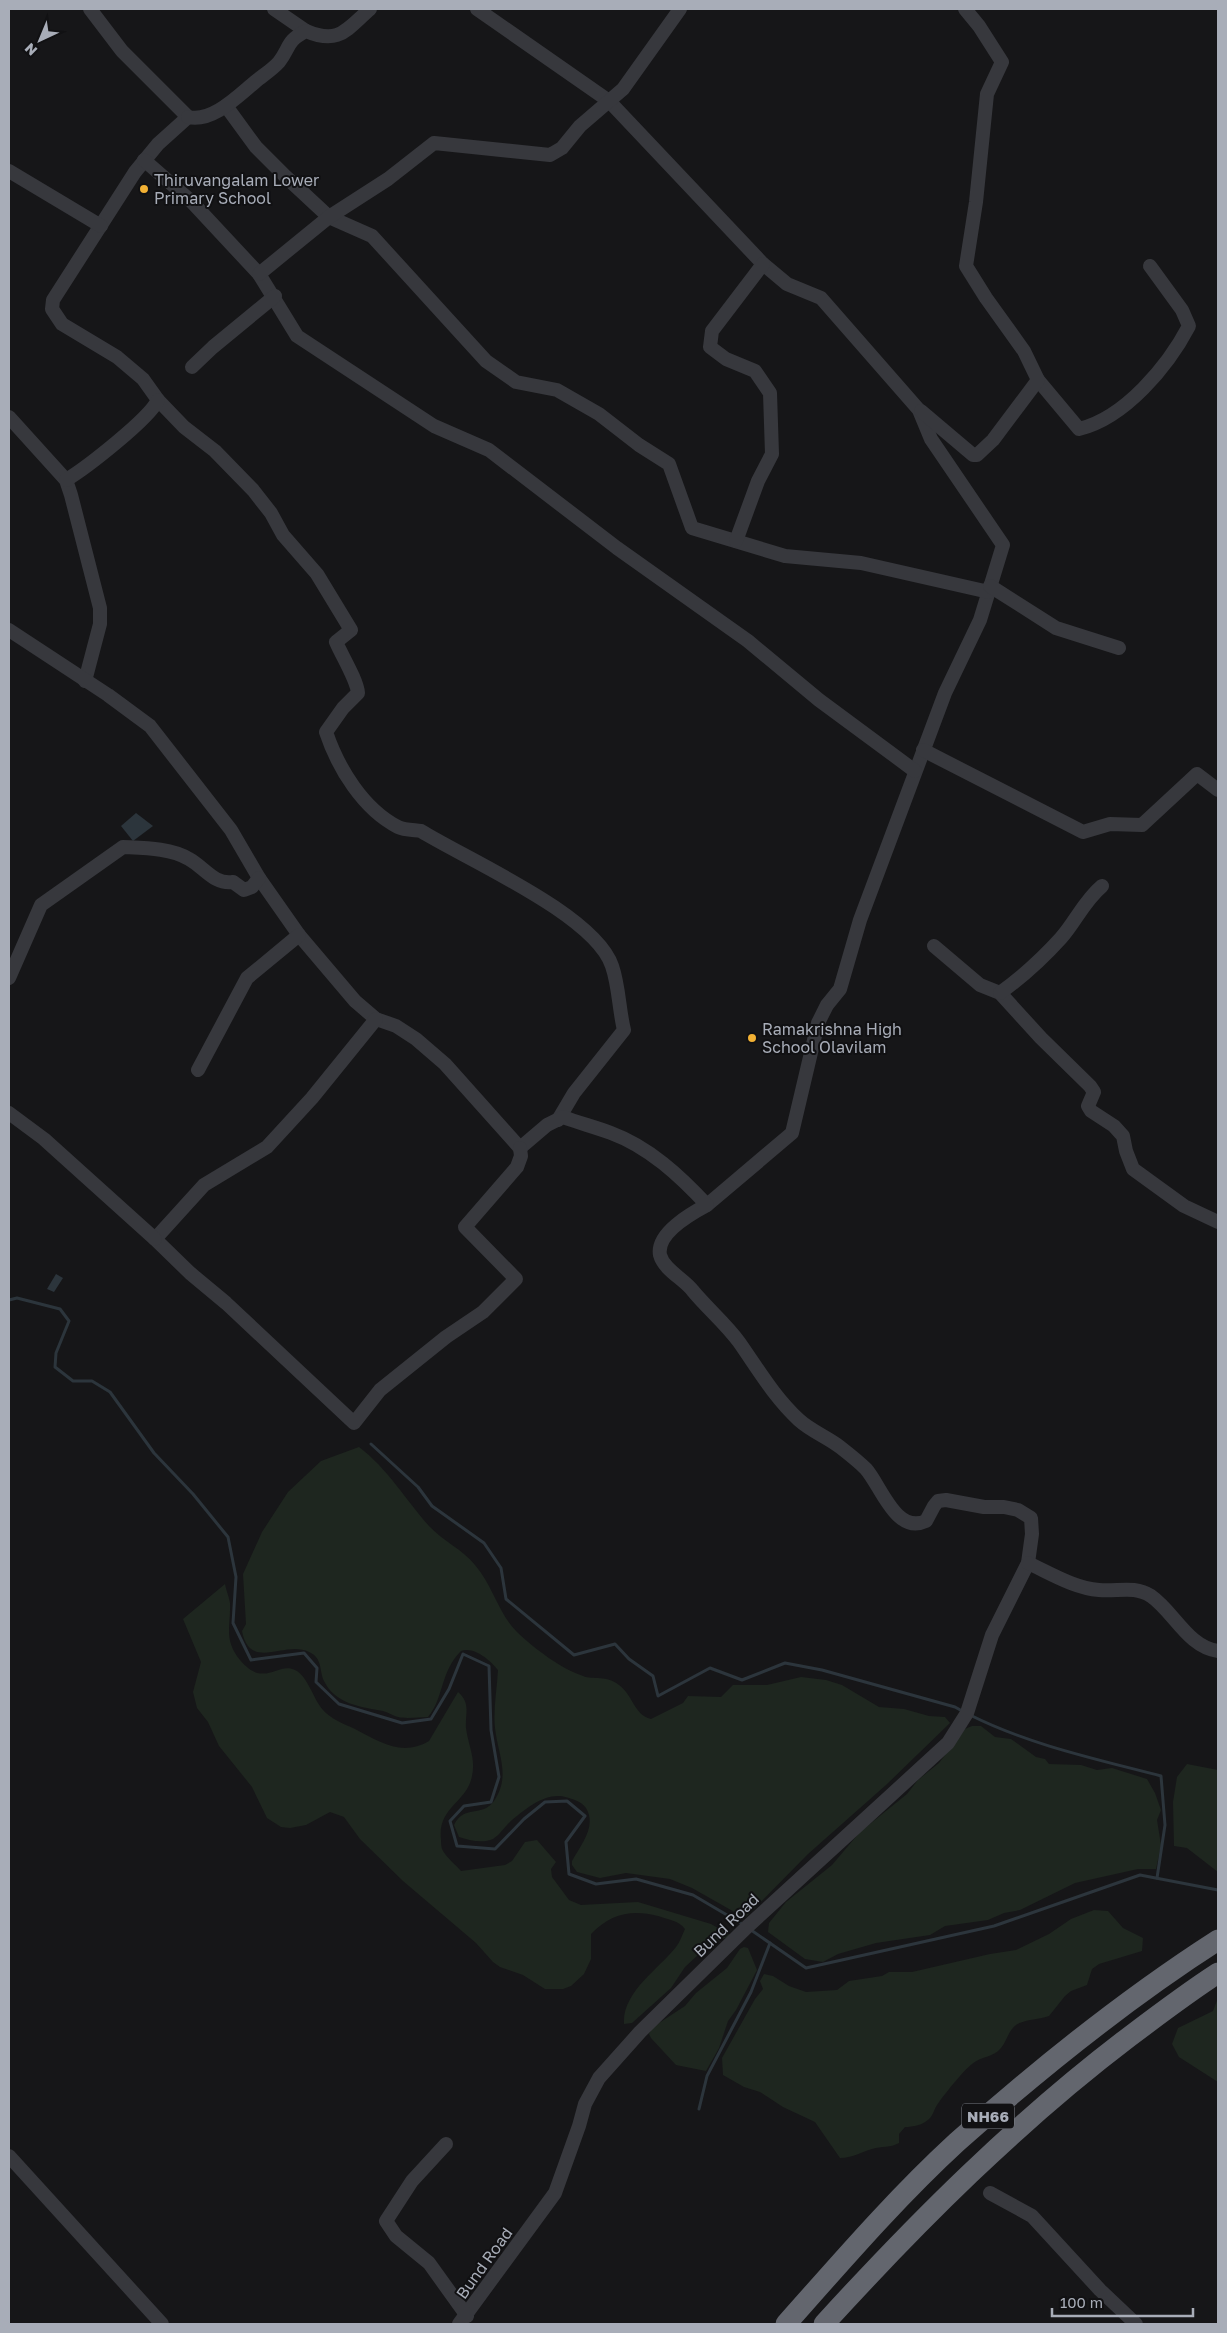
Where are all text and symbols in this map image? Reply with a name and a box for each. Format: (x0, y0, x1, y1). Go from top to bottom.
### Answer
north arrow (15, 15, 65, 65)
text: N (21, 40, 40, 60)
place label: Thiruvangalam Lower Primary School (154, 170, 319, 208)
marker: Thiruvangalam Lower Primary School (138, 183, 150, 195)
place label: Ramakrishna High School Olavilam (762, 1019, 902, 1057)
marker: Ramakrishna High School Olavilam (746, 1032, 758, 1044)
street label: Bund Road (689, 1889, 763, 1961)
road number: NH66 (962, 2104, 1014, 2128)
street label: Bund Road (451, 2223, 517, 2303)
scale bar (1052, 2286, 1193, 2318)
text: 100 m (1060, 2293, 1103, 2311)

